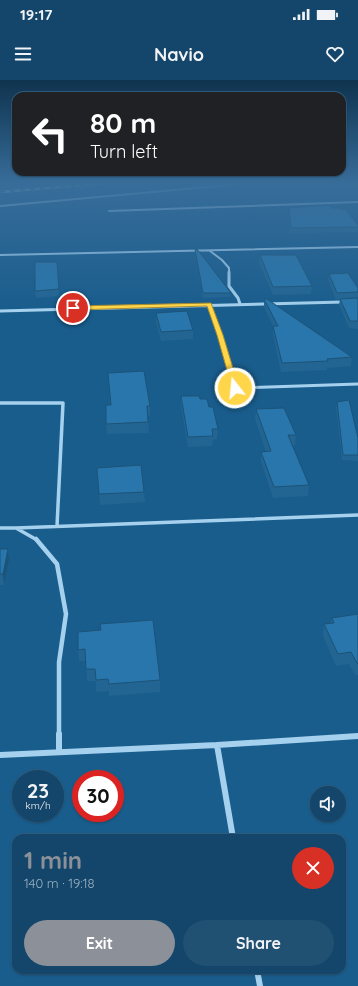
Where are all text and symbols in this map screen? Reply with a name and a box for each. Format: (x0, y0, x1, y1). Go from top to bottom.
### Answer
text: 19:17 (20, 5, 53, 24)
icon: menu (12, 43, 34, 65)
text: Navio (154, 43, 204, 66)
icon: heart (324, 43, 346, 65)
text: 80 m (90, 105, 156, 140)
icon: left (24, 108, 76, 160)
text: Turn left (90, 140, 158, 163)
pin (56, 291, 90, 325)
icon: arrive (62, 297, 84, 319)
position arrow (214, 367, 256, 409)
speed limit sign: 30 (72, 770, 124, 822)
text: 23 (27, 778, 49, 803)
map controls (310, 786, 346, 822)
button: sound (310, 786, 346, 822)
text: km/h (25, 799, 51, 812)
text: 1 min (24, 845, 82, 875)
button: close (292, 847, 334, 889)
text: 140 m · 19:18 (24, 875, 95, 891)
button: Exit (24, 920, 175, 966)
button: Share (183, 920, 334, 966)

